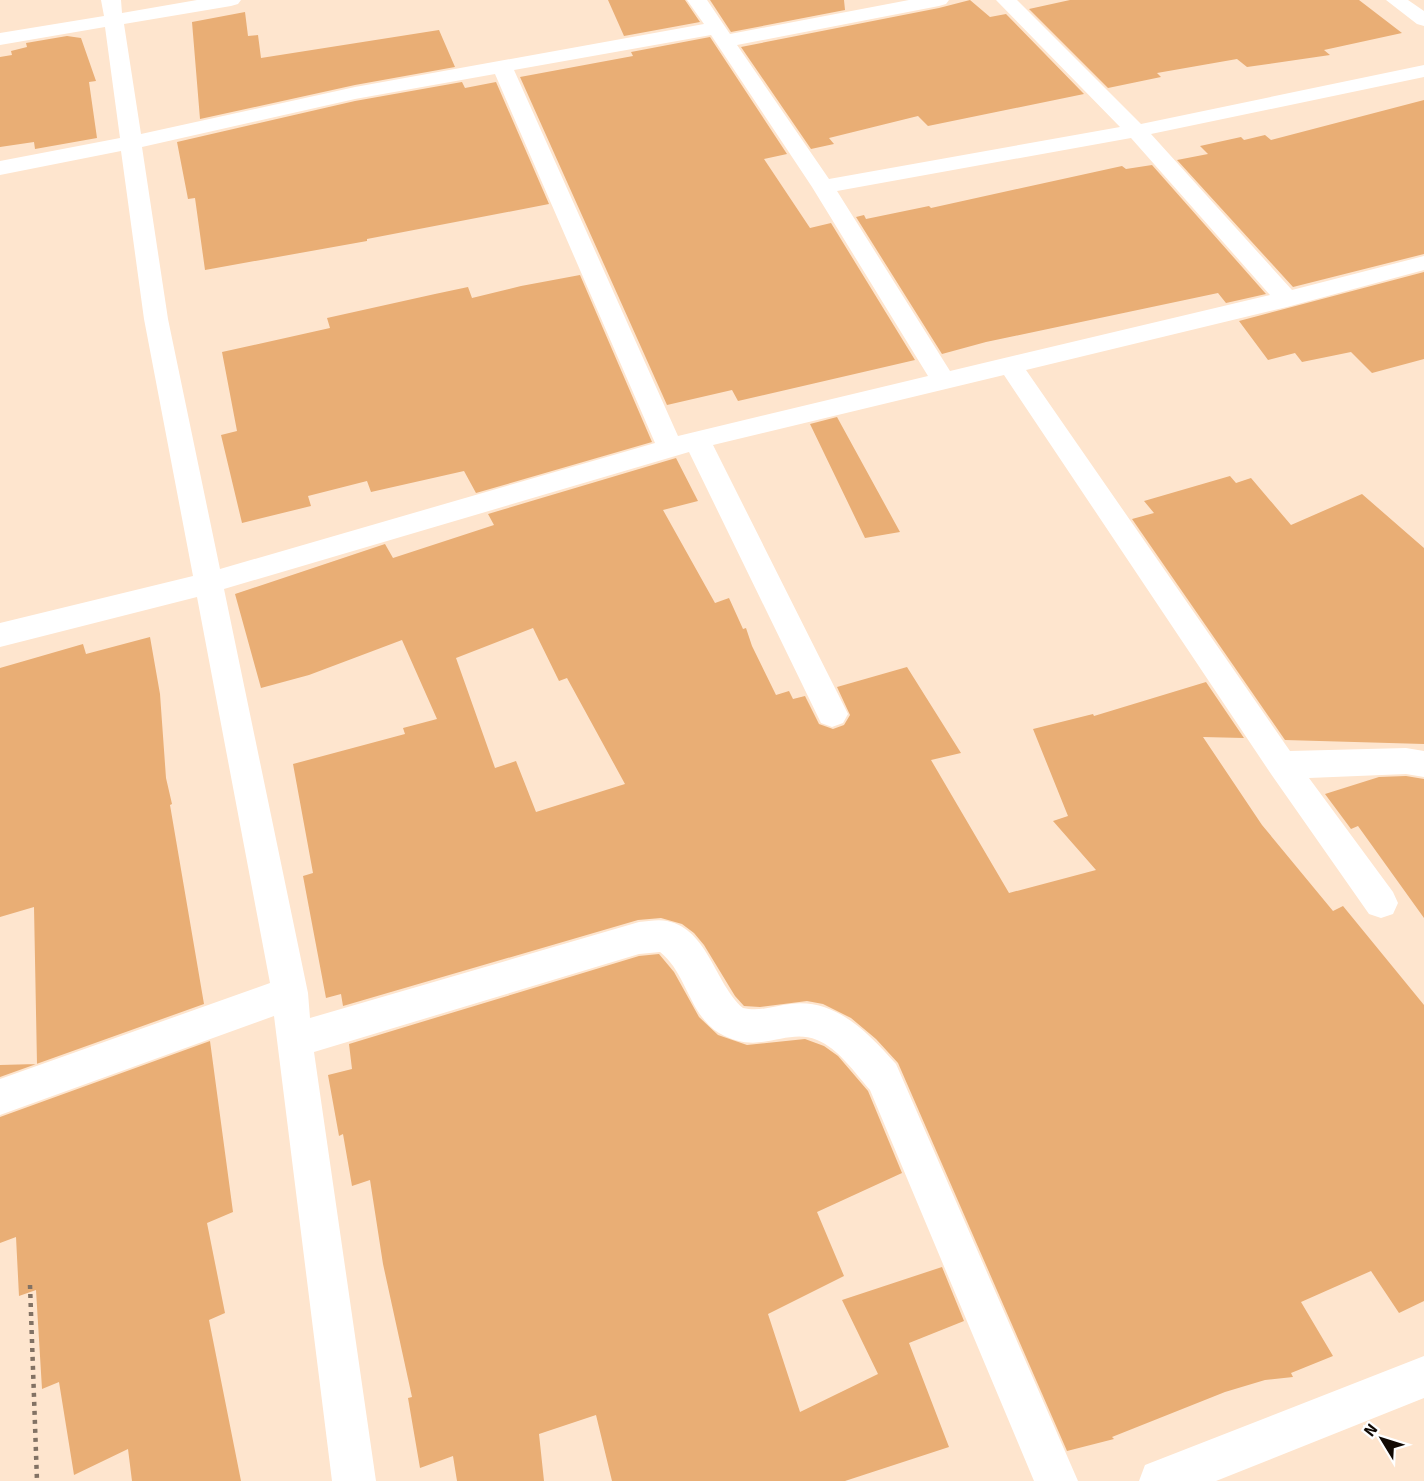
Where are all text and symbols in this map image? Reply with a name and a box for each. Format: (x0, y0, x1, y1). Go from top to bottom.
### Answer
north arrow (1352, 1409, 1412, 1469)
text: N (1360, 1420, 1382, 1441)

